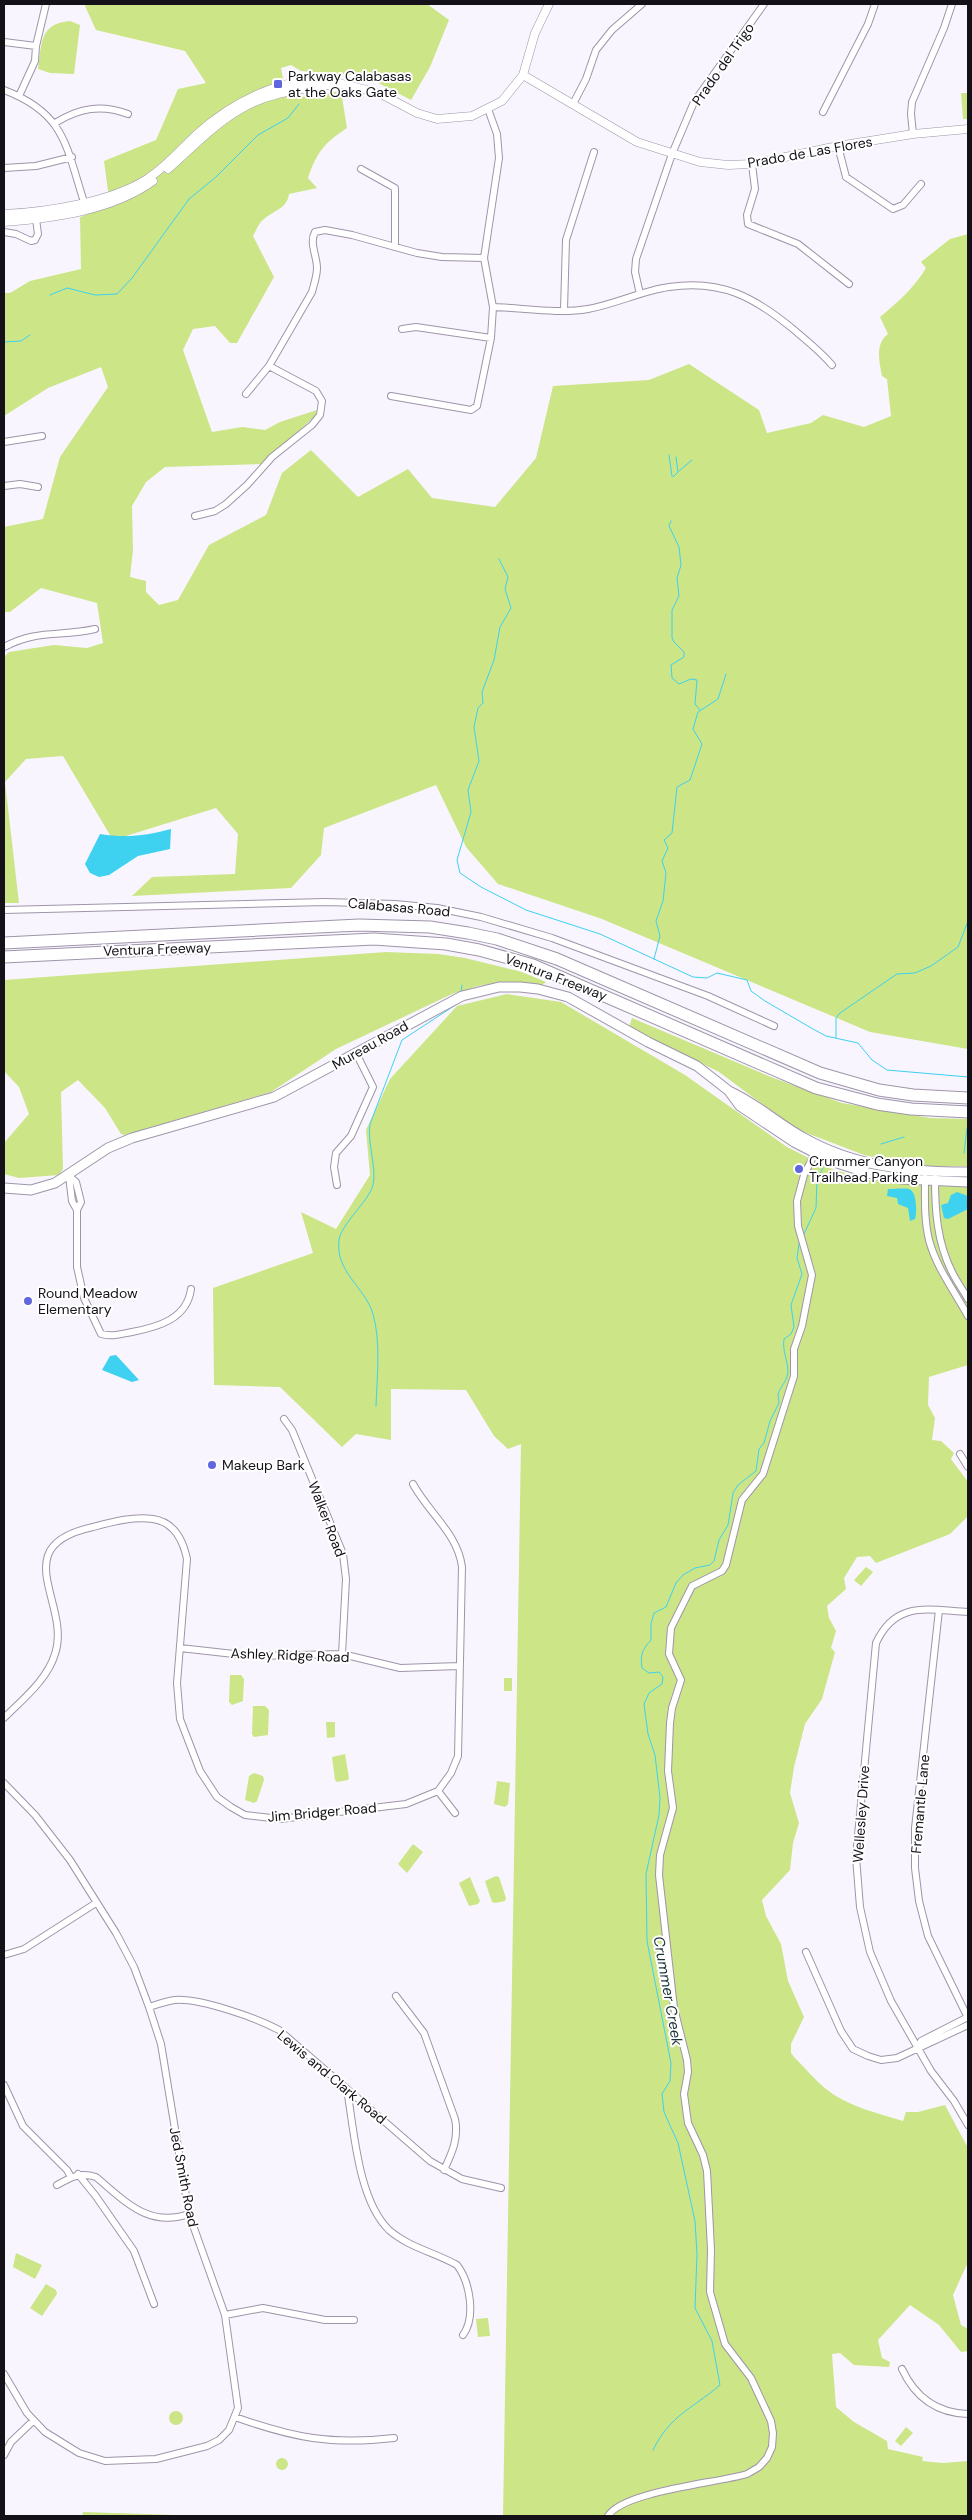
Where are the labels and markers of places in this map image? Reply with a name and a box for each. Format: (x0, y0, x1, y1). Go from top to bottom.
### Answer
place label: Parkway Calabasas at the Oaks Gate (288, 67, 411, 101)
marker: Parkway Calabasas at the Oaks Gate (272, 78, 284, 90)
place label: Crummer Canyon Trailhead Parking (809, 1152, 923, 1186)
marker: Crummer Canyon Trailhead Parking (793, 1163, 805, 1175)
place label: Round Meadow Elementary (38, 1284, 138, 1318)
marker: Round Meadow Elementary (22, 1295, 34, 1307)
place label: Makeup Bark (222, 1456, 305, 1474)
marker: Makeup Bark (206, 1459, 218, 1471)

